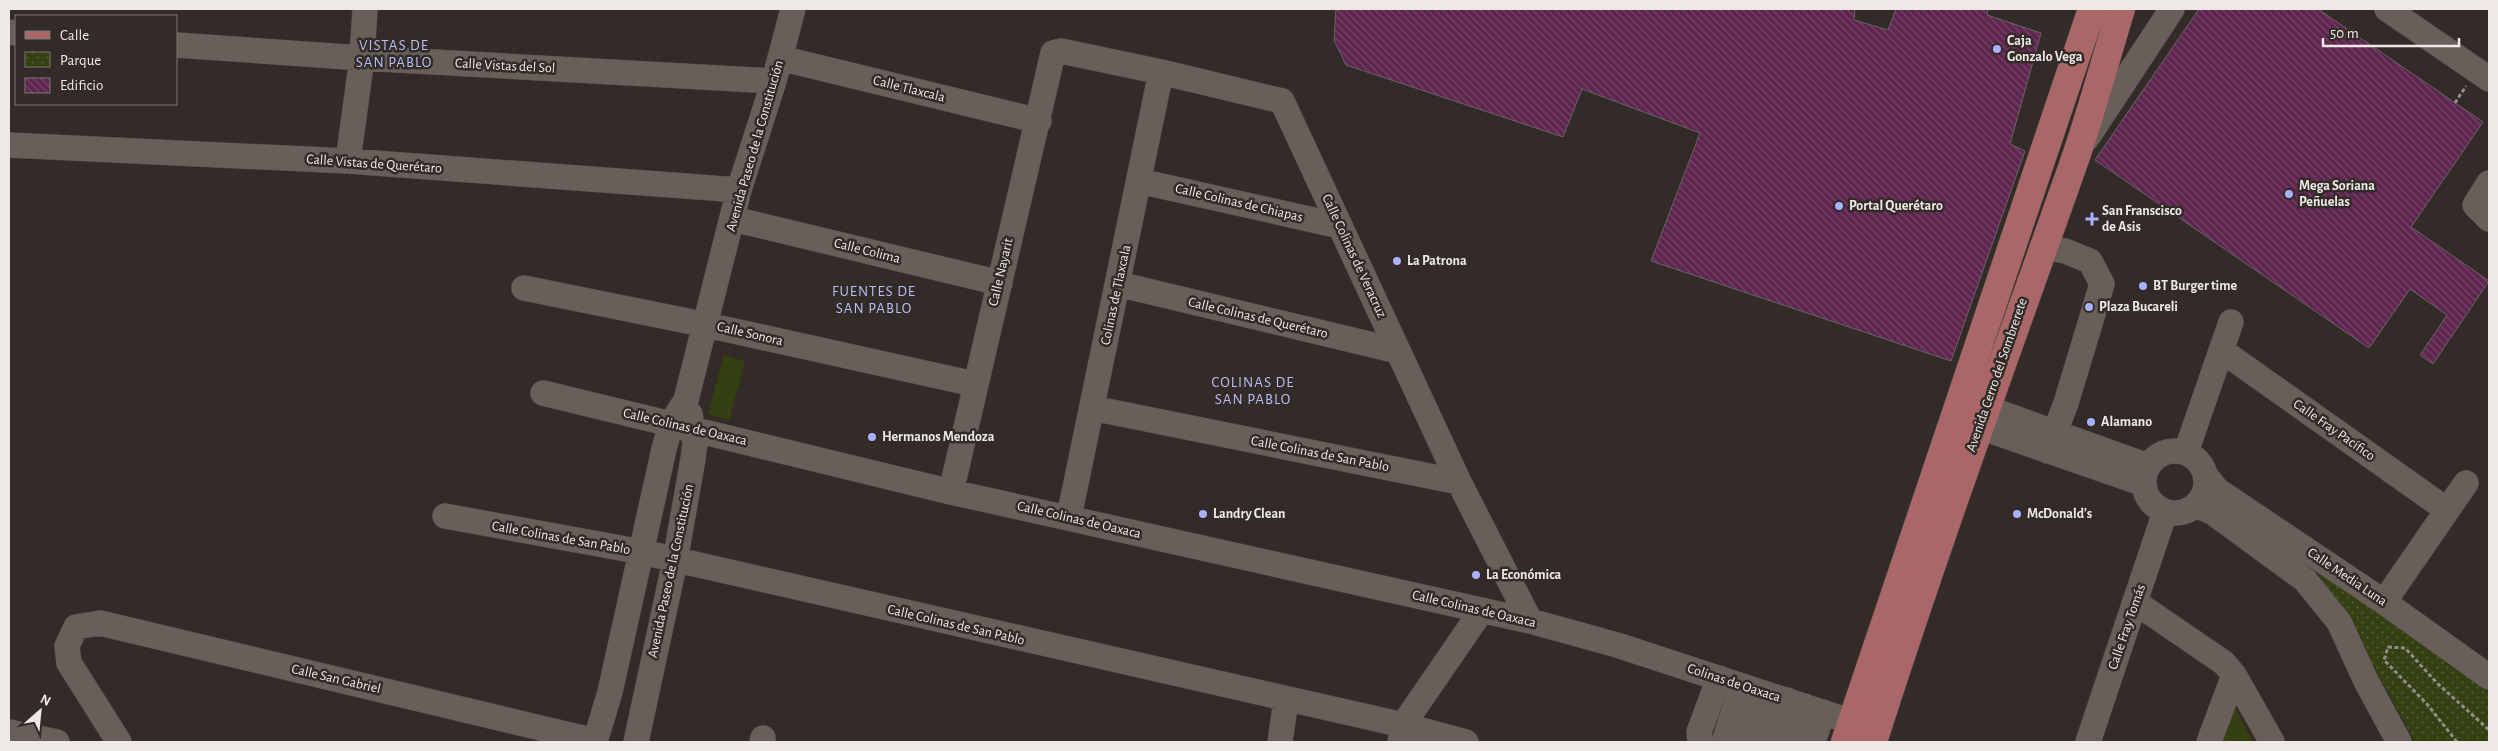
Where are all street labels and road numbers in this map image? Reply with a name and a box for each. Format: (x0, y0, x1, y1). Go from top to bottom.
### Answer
street label: Calle Vistas del Sol (454, 56, 556, 76)
street label: Avenida Paseo de la Constitución (724, 59, 786, 233)
street label: Calle Tlaxcala (872, 73, 947, 105)
street label: Calle Vistas de Querétaro (306, 152, 442, 176)
street label: Calle Colinas de Chiapas (1174, 181, 1304, 225)
street label: Calle Colinas de Veracruz (1319, 192, 1389, 320)
street label: Calle Colima (832, 236, 902, 266)
street label: Calle Nayarit (986, 236, 1016, 307)
street label: Colinas de Tlaxcala (1099, 243, 1134, 346)
street label: Calle Colinas de Querétaro (1187, 295, 1329, 341)
street label: Avenida Cerro del Sombrerete (1964, 296, 2030, 454)
street label: Calle Sonora (716, 320, 785, 349)
street label: Calle Fray Pacífico (2291, 397, 2377, 463)
street label: Calle Colinas de Oaxaca (622, 406, 749, 448)
street label: Calle Colinas de San Pablo (1250, 434, 1390, 474)
street label: Avenida Paseo de la Constitución (646, 483, 696, 659)
street label: Calle Colinas de Oaxaca (1016, 499, 1143, 541)
street label: Calle Colinas de San Pablo (491, 519, 631, 557)
street label: Calle Media Luna (2305, 545, 2390, 609)
street label: Calle Fray Tomás (2106, 582, 2148, 672)
street label: Calle Colinas de Oaxaca (1411, 588, 1538, 630)
street label: Calle Colinas de San Pablo (886, 602, 1026, 648)
street label: Colinas de Oaxaca (1686, 661, 1783, 705)
street label: Calle San Gabriel (290, 662, 382, 696)

